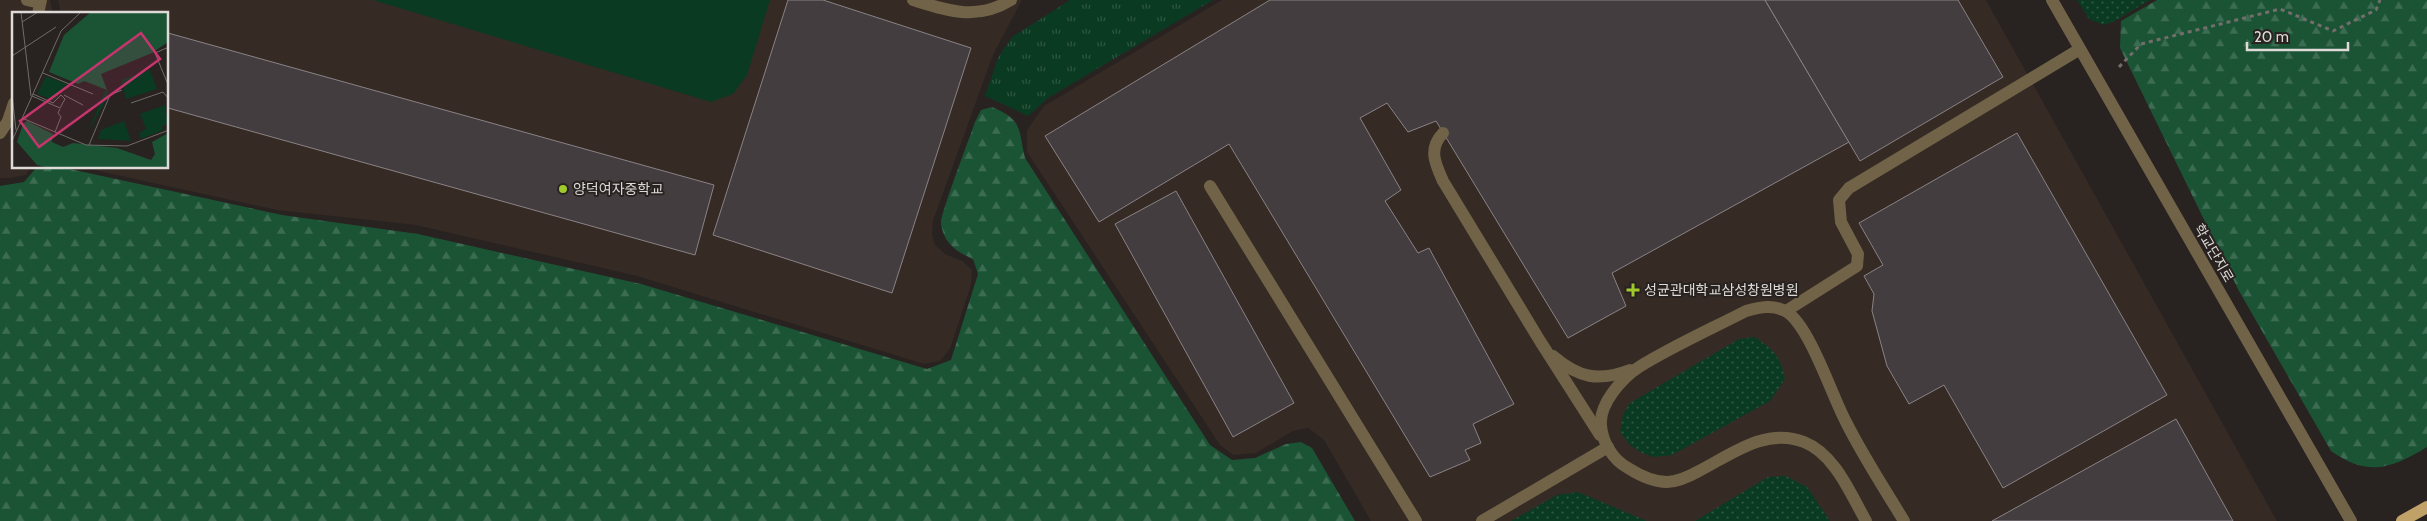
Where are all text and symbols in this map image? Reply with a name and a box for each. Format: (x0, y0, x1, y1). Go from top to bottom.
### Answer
inset map (12, 12, 169, 169)
scale bar (2247, 20, 2348, 52)
text: 20 m (2254, 28, 2289, 46)
place label: 양덕여자중학교 (573, 180, 663, 198)
marker: 양덕여자중학교 (557, 183, 569, 195)
street label: 학교단지로 (2190, 221, 2238, 285)
place label: 성균관대학교삼성창원병원 (1644, 281, 1799, 299)
marker: 성균관대학교삼성창원병원 (1626, 283, 1640, 297)

